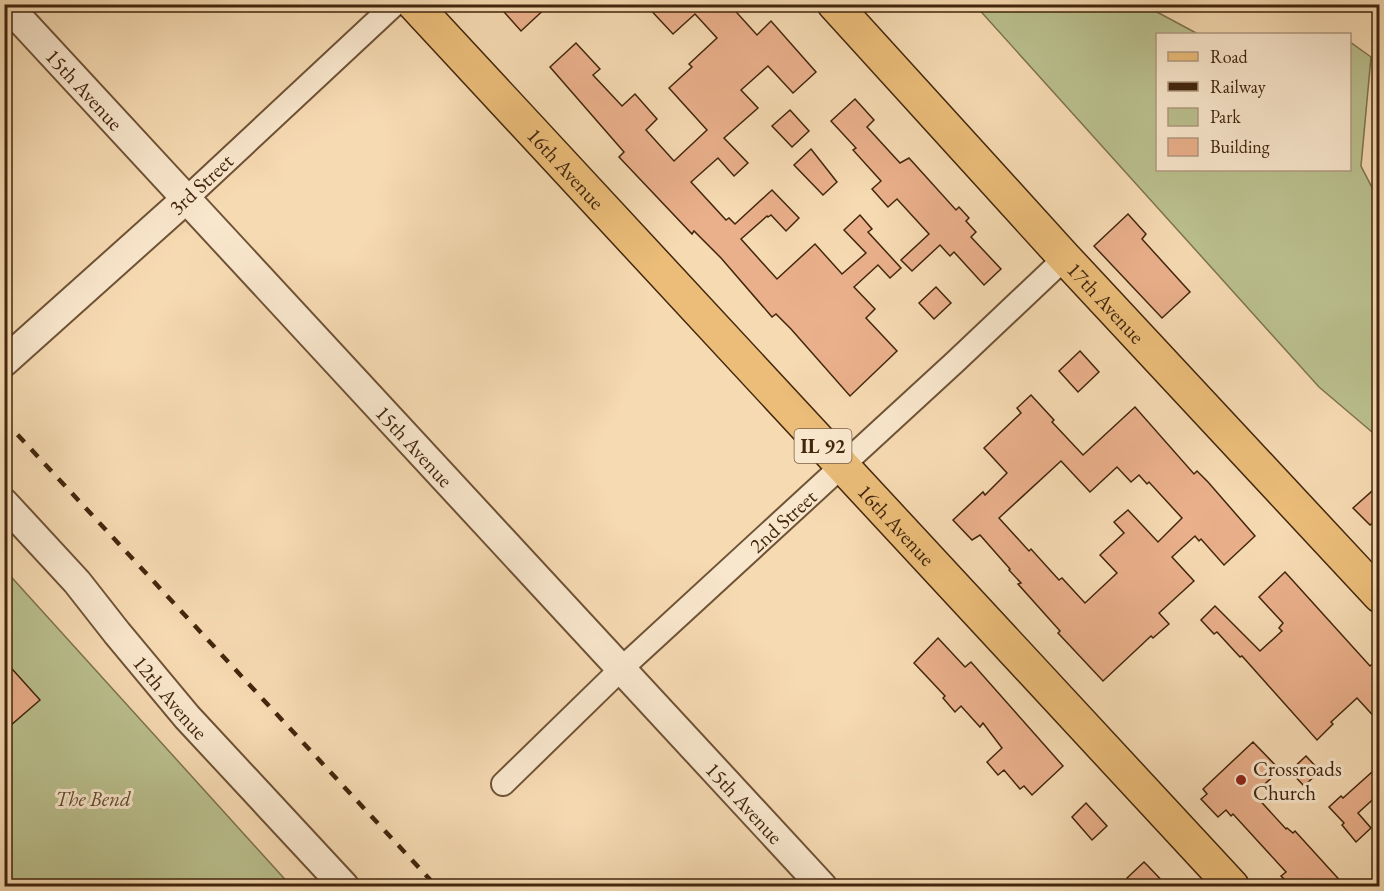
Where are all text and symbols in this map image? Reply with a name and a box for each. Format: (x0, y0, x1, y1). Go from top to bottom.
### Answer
legend (1156, 33, 1351, 171)
street label: 15th Avenue (40, 42, 129, 136)
text: Road (1210, 45, 1249, 68)
text: Railway (1210, 75, 1266, 98)
text: Park (1210, 105, 1241, 128)
street label: 16th Avenue (522, 122, 611, 215)
text: Building (1210, 135, 1270, 158)
street label: 3rd Street (163, 147, 239, 220)
street label: 17th Avenue (1062, 256, 1151, 349)
street label: 15th Avenue (370, 399, 459, 493)
road number: IL 92 (794, 429, 852, 463)
street label: 16th Avenue (852, 478, 941, 571)
street label: 2nd Street (743, 483, 822, 558)
street label: 12th Avenue (127, 649, 214, 745)
place label: Crossroads Church (1253, 755, 1342, 806)
street label: 15th Avenue (700, 756, 789, 849)
marker: Crossroads Church (1234, 773, 1248, 787)
park label: The Bend (55, 785, 131, 812)

